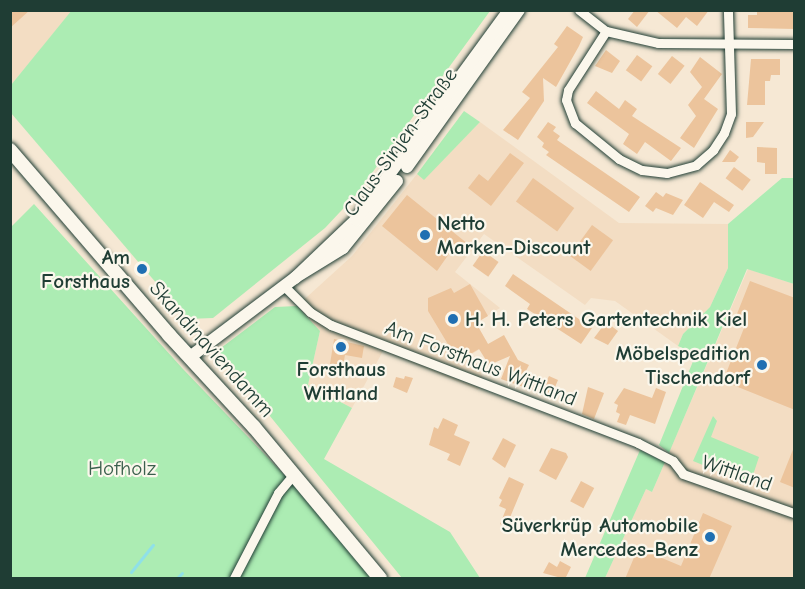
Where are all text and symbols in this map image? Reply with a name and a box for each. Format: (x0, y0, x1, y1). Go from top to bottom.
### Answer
street label: Claus-Sinjen-Straße (338, 63, 462, 221)
place label: Netto Marken-Discount (437, 210, 590, 260)
marker: Netto Marken-Discount (418, 228, 432, 242)
place label: Am Forsthaus (41, 244, 130, 294)
marker: Am Forsthaus (135, 262, 149, 276)
street label: Skandinaviendamm (144, 276, 280, 422)
place label: H. H. Peters Gartentechnik Kiel (465, 306, 747, 332)
marker: H. H. Peters Gartentechnik Kiel (446, 312, 460, 326)
street label: Am Forsthaus Wittland (382, 315, 580, 411)
marker: Forsthaus Wittland (334, 340, 348, 354)
place label: Möbelspedition Tischendorf (615, 340, 750, 390)
place label: Forsthaus Wittland (297, 356, 385, 406)
marker: Möbelspedition Tischendorf (755, 358, 769, 372)
street label: Wittland (698, 449, 776, 497)
park label: Hofholz (88, 455, 156, 481)
place label: Süverkrüp Automobile Mercedes-Benz (502, 512, 698, 562)
marker: Süverkrüp Automobile Mercedes-Benz (703, 530, 717, 544)

